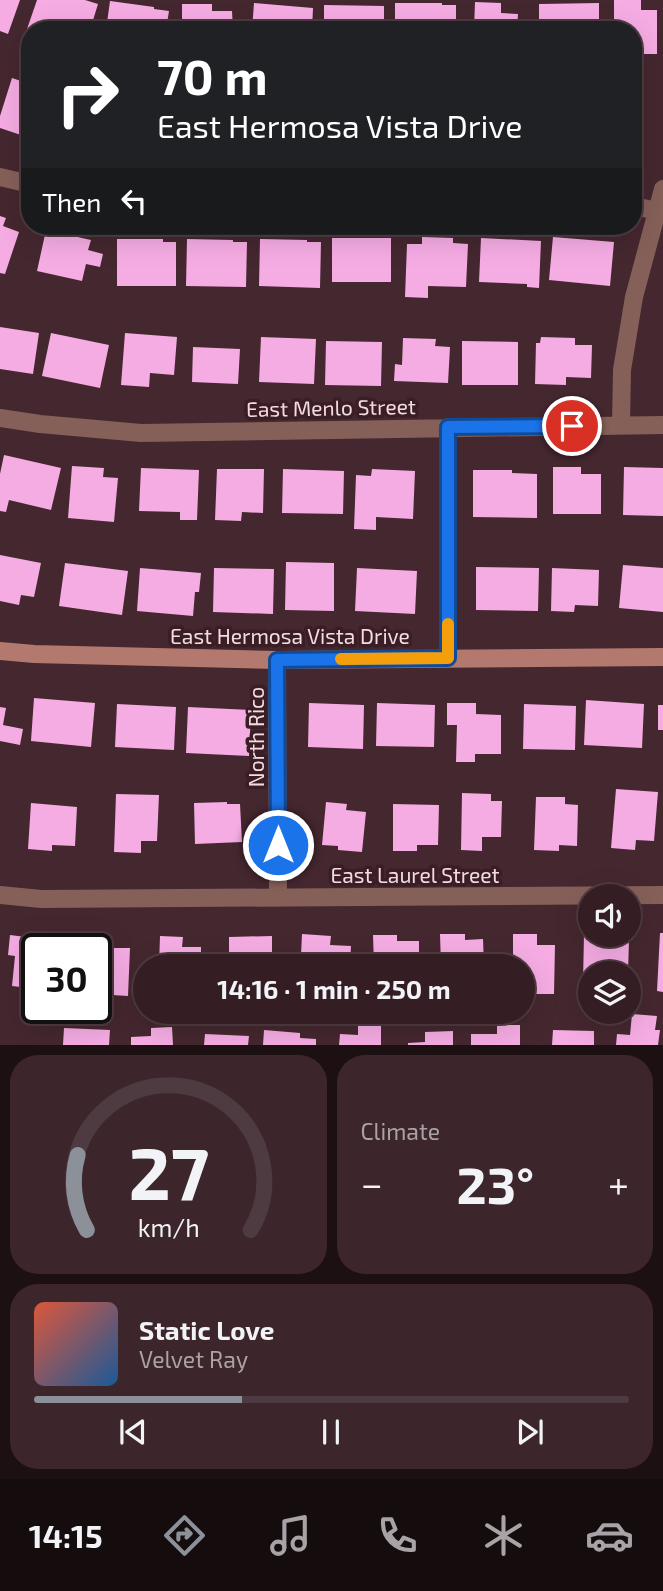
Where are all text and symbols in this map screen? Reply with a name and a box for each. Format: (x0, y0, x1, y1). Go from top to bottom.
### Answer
text: 70 m (157, 46, 268, 105)
icon: right (42, 49, 133, 140)
text: East Hermosa Vista Drive (157, 106, 522, 144)
icon: left (115, 182, 153, 220)
text: Then (42, 186, 101, 217)
street label: East Menlo Street (246, 393, 416, 421)
pin (542, 396, 602, 456)
icon: arrive (553, 407, 591, 445)
street label: East Hermosa Vista Drive (170, 623, 410, 648)
street label: North Rico (243, 687, 268, 787)
position arrow (241, 808, 315, 882)
street label: East Laurel Street (330, 862, 500, 887)
map controls (578, 884, 641, 1024)
button: sound (578, 884, 641, 947)
speed limit sign: 30 (21, 933, 112, 1024)
button: layers (578, 961, 641, 1024)
text: 14:16 · 1 min · 250 m (217, 973, 451, 1004)
text: Climate (361, 1117, 440, 1145)
text: 27 (128, 1128, 209, 1216)
text: 23° (457, 1152, 534, 1214)
text: − (361, 1160, 383, 1206)
text: + (608, 1160, 629, 1206)
text: km/h (137, 1212, 199, 1242)
text: Static Love (139, 1314, 275, 1345)
text: Velvet Ray (139, 1345, 248, 1373)
icon: previous (114, 1413, 152, 1451)
icon: pause (312, 1413, 350, 1451)
icon: next (511, 1413, 549, 1451)
icon: directions (160, 1511, 209, 1560)
icon: music (266, 1511, 315, 1560)
icon: phone (373, 1511, 422, 1560)
icon: climate (479, 1511, 528, 1560)
icon: car (585, 1511, 634, 1560)
text: 14:15 (29, 1516, 103, 1554)

